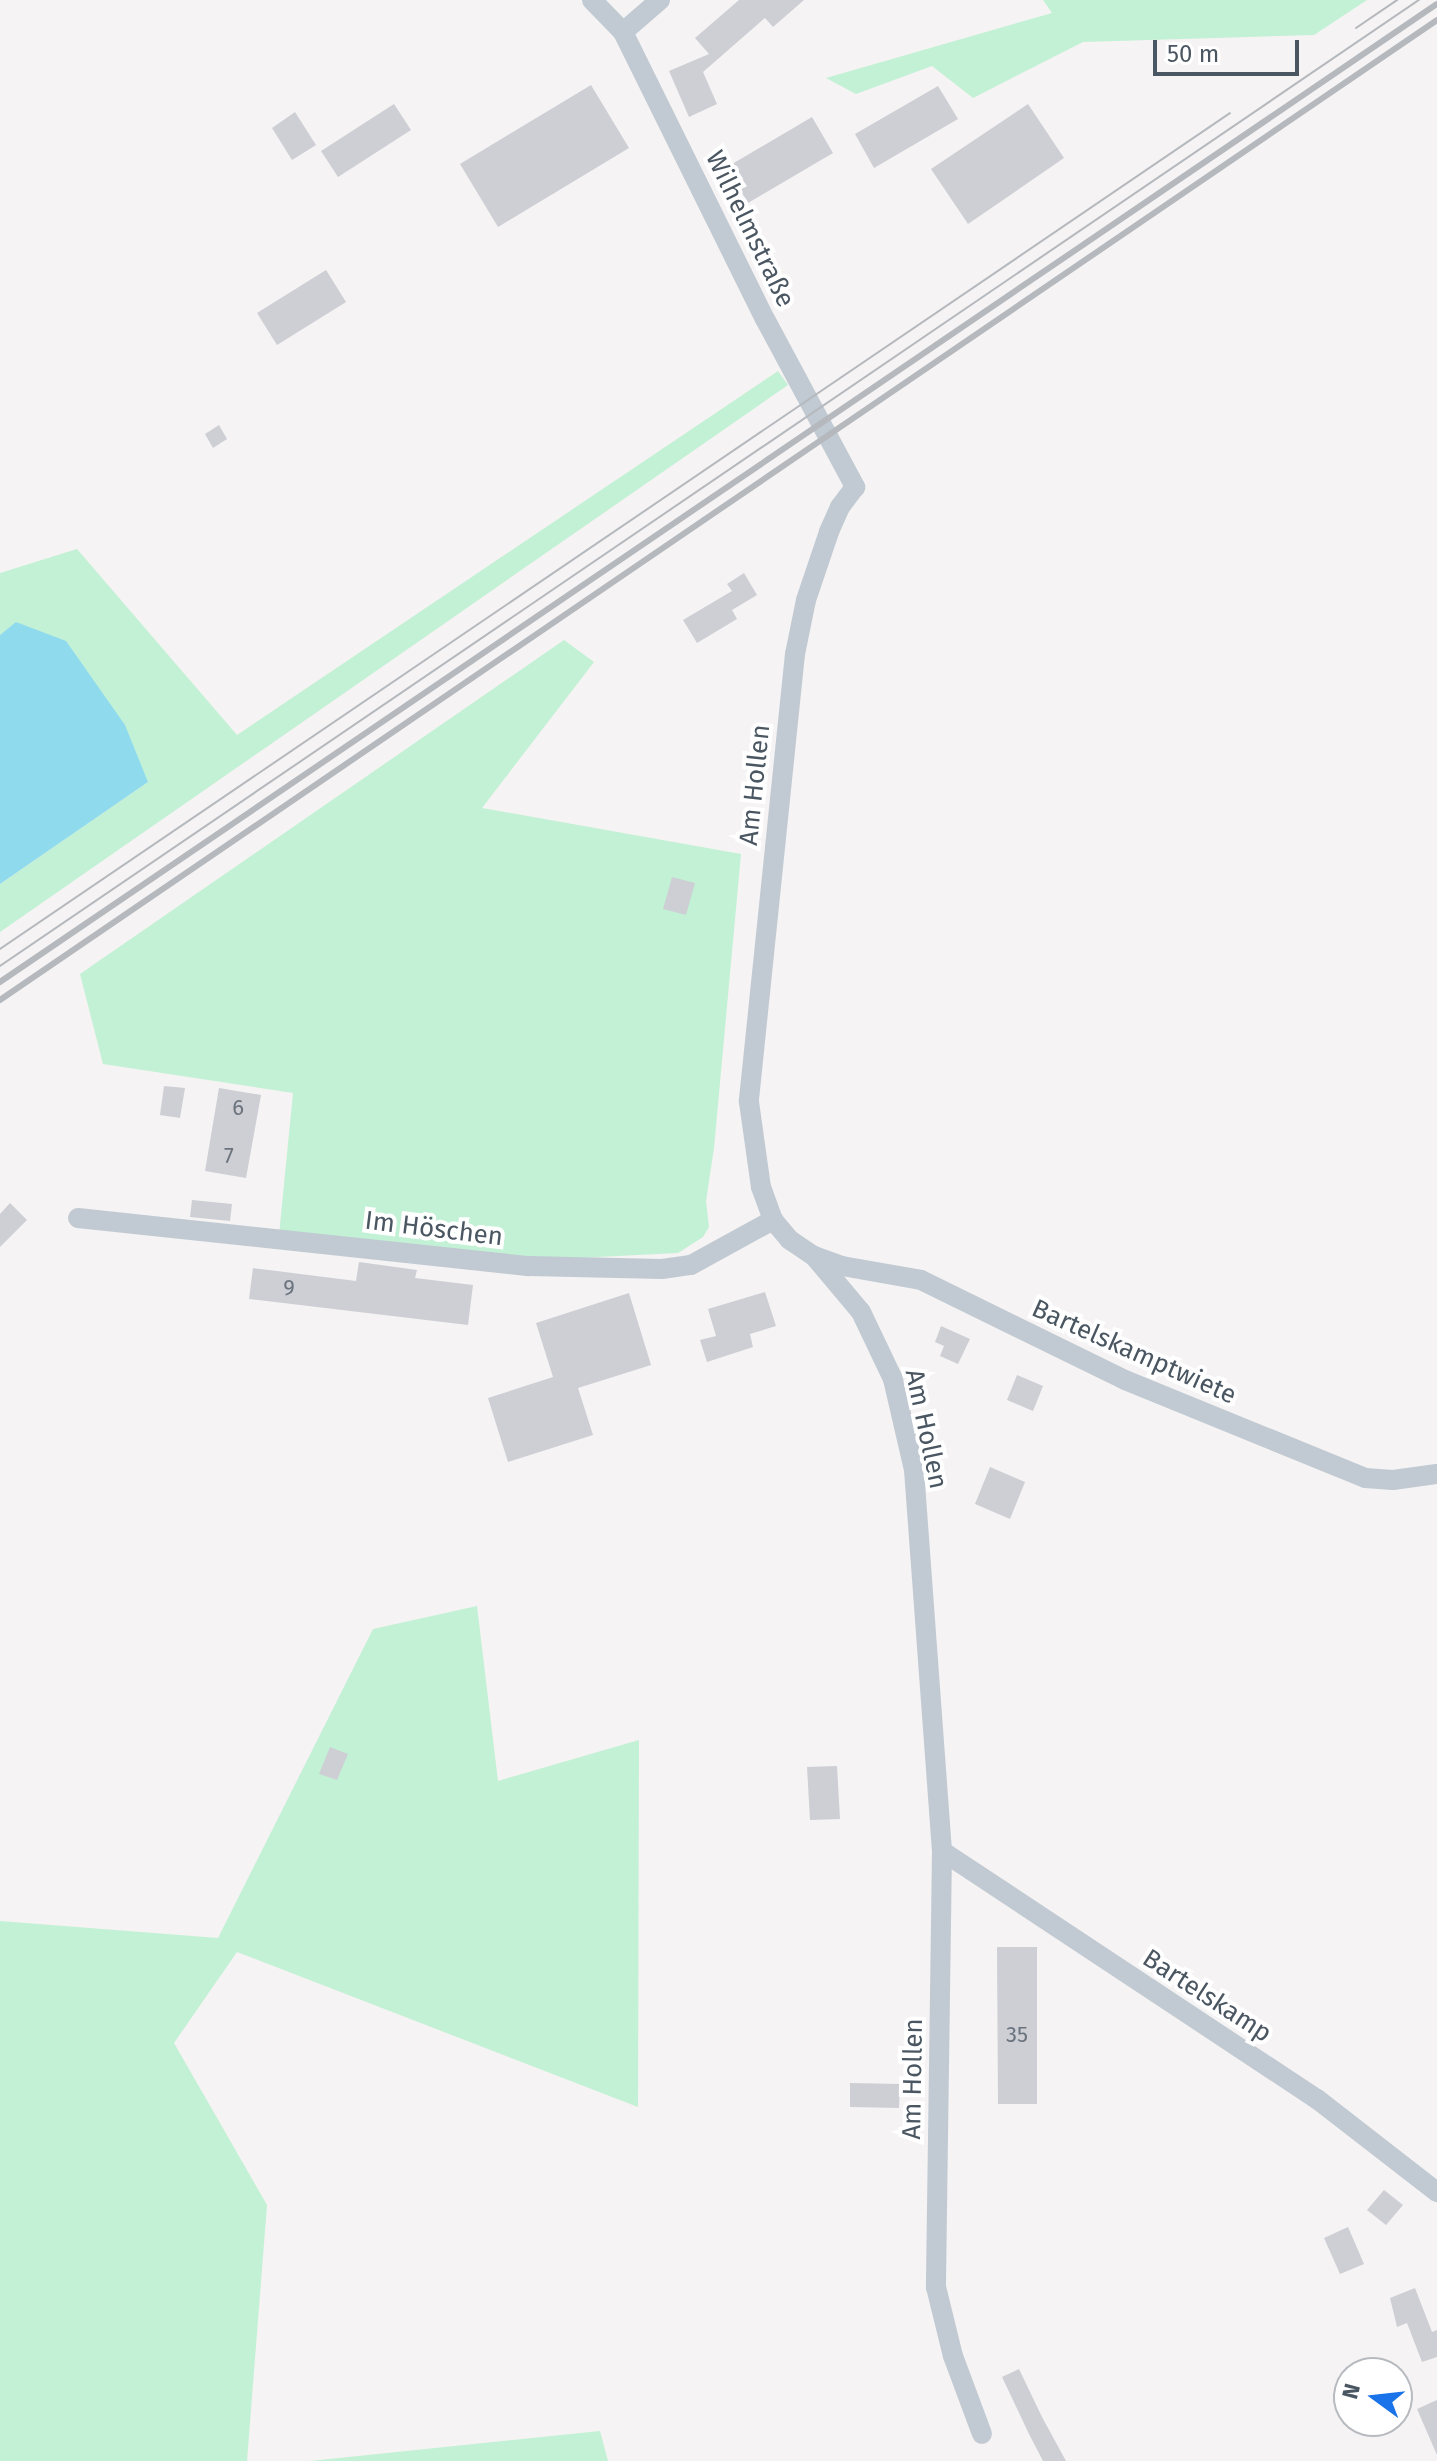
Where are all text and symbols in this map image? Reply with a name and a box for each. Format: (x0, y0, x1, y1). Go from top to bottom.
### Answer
scale bar (1157, 24, 1303, 74)
text: 50 m (1167, 40, 1219, 68)
street label: Wilhelmstraße (699, 146, 801, 312)
street label: Am Hollen (733, 723, 777, 847)
house number: 6 (232, 1095, 244, 1121)
house number: 7 (224, 1143, 234, 1169)
street label: Im Höschen (363, 1205, 505, 1253)
house number: 9 (283, 1275, 295, 1301)
street label: Bartelskamptwiete (1027, 1293, 1241, 1411)
street label: Am Hollen (898, 1366, 954, 1492)
street label: Bartelskamp (1137, 1943, 1277, 2049)
street label: Am Hollen (896, 2018, 930, 2140)
house number: 35 (1006, 2022, 1028, 2048)
north arrow (1333, 2357, 1413, 2437)
text: N (1336, 2381, 1366, 2402)

